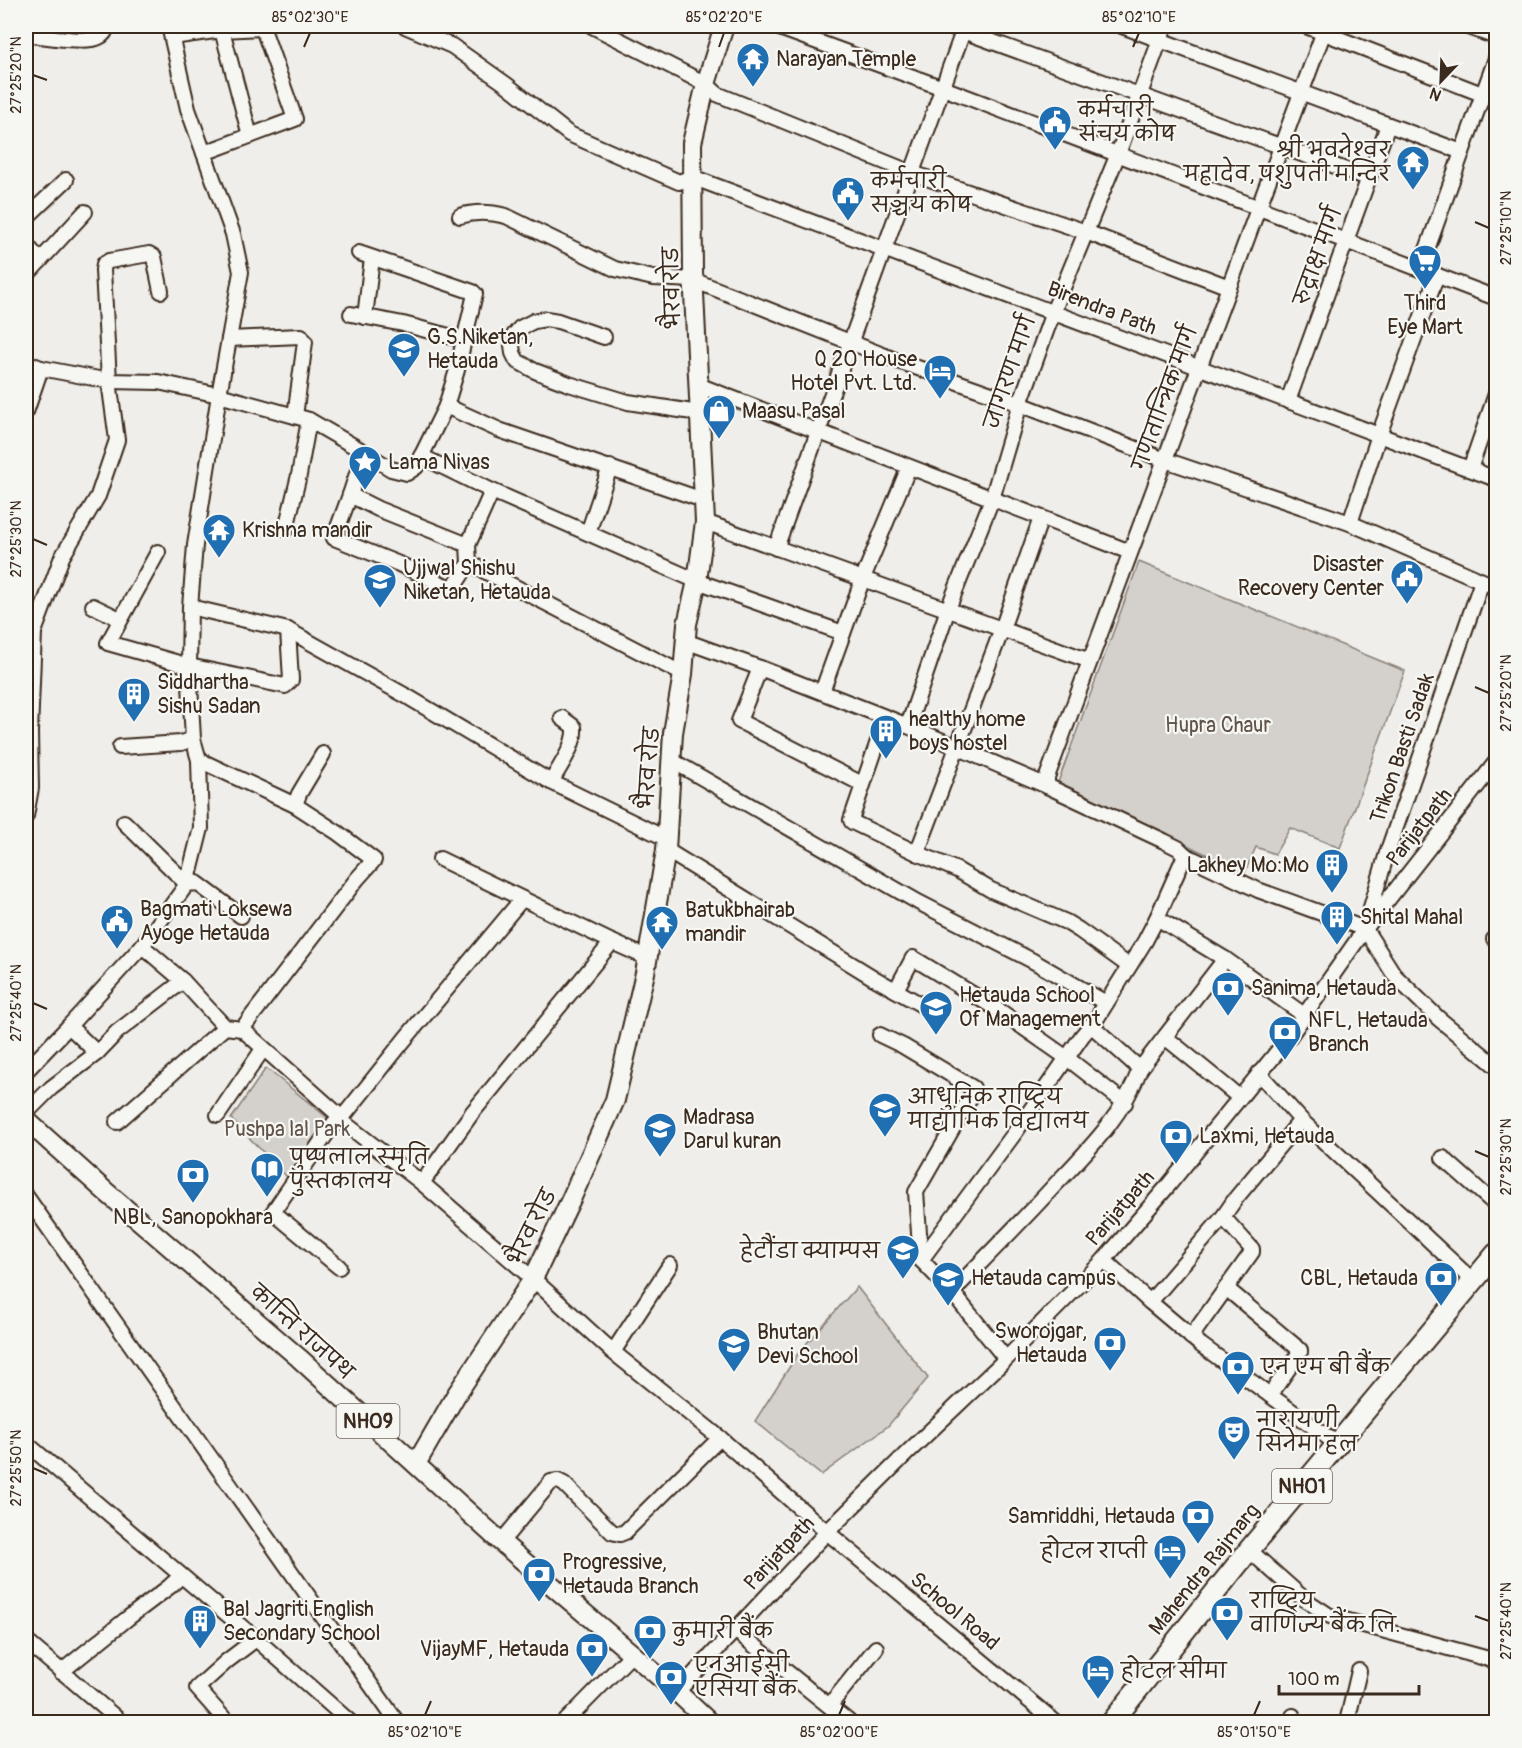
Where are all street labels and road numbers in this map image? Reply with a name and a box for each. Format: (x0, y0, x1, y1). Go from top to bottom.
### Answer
street label: रुद्राक्ष मार्ग (1285, 201, 1349, 310)
street label: भैरव रोड (652, 245, 687, 330)
street label: Birendra Path (1043, 275, 1160, 342)
street label: जागरण मार्ग (975, 310, 1043, 433)
street label: गणतान्त्रिक मार्ग (1124, 320, 1205, 475)
street label: Trikon Basti Sadak (1364, 669, 1441, 827)
street label: भैरव रोड (627, 724, 666, 810)
street label: Parijatpath (1380, 783, 1458, 872)
street label: Parijatpath (1080, 1165, 1161, 1252)
street label: भैरव रोड (497, 1180, 563, 1270)
street label: कान्ति राजपथ (244, 1276, 362, 1387)
road number: NH09 (336, 1404, 400, 1438)
road number: NH01 (1272, 1469, 1332, 1503)
street label: Mahendra Rajmarg (1143, 1498, 1266, 1641)
street label: Parijatpath (738, 1511, 821, 1596)
street label: School Road (904, 1566, 1005, 1657)

